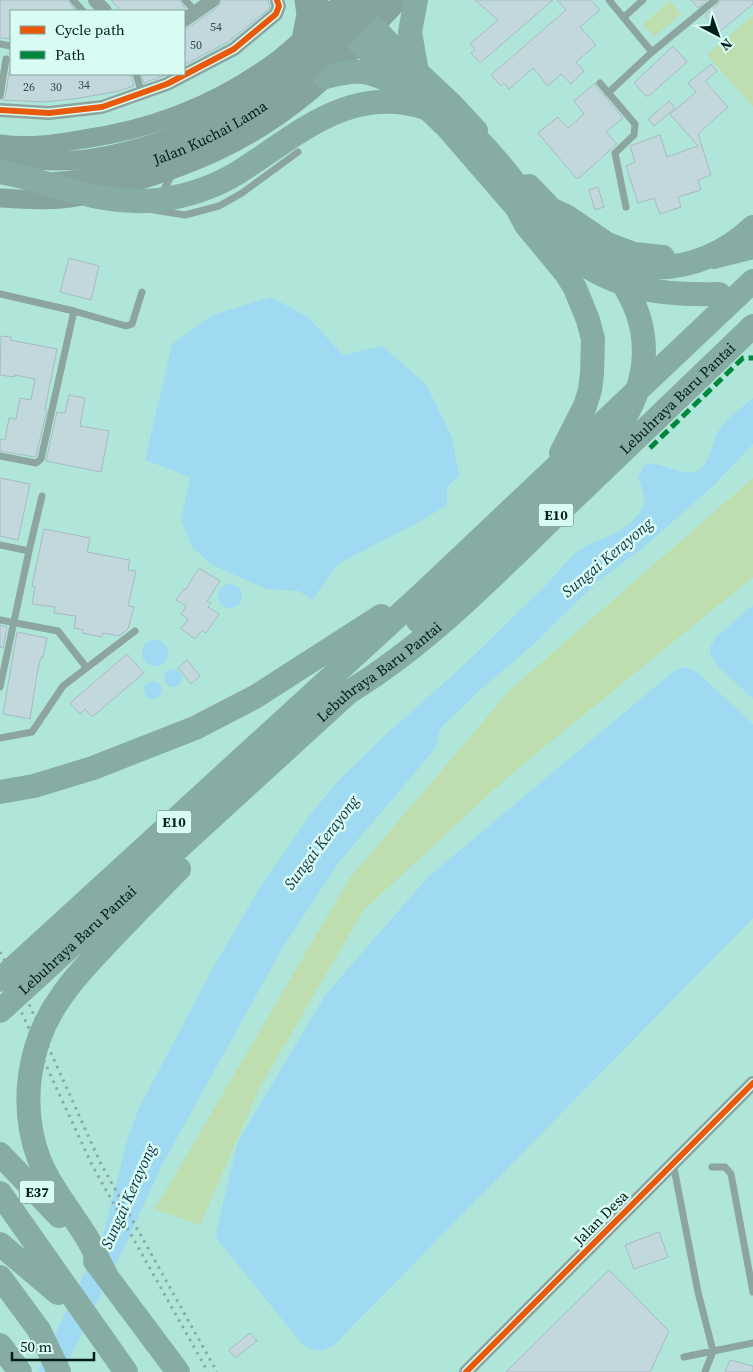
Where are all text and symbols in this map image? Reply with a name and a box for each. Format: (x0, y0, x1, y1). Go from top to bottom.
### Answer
legend (10, 10, 185, 75)
north arrow (693, 10, 743, 60)
text: Cycle path (55, 19, 125, 40)
house number: 54 (210, 19, 222, 35)
text: N (716, 34, 737, 56)
house number: 50 (190, 37, 202, 53)
text: Path (55, 44, 85, 65)
house number: 34 (78, 77, 90, 93)
house number: 26 (23, 79, 35, 95)
house number: 30 (50, 79, 62, 95)
street label: Jalan Kuchai Lama (149, 95, 271, 170)
street label: Lebuhraya Baru Pantai (615, 338, 740, 459)
road number: E10 (538, 504, 574, 526)
water label: Sungai Kerayong (557, 511, 658, 602)
street label: Lebuhraya Baru Pantai (312, 617, 446, 727)
water label: Sungai Kerayong (278, 789, 365, 894)
road number: E10 (156, 810, 192, 834)
street label: Lebuhraya Baru Pantai (14, 880, 141, 999)
water label: Sungai Kerayong (95, 1139, 162, 1252)
road number: E37 (20, 1180, 54, 1204)
street label: Jalan Desa (568, 1185, 633, 1250)
scale bar (12, 1330, 95, 1362)
text: 50 m (20, 1336, 52, 1357)

